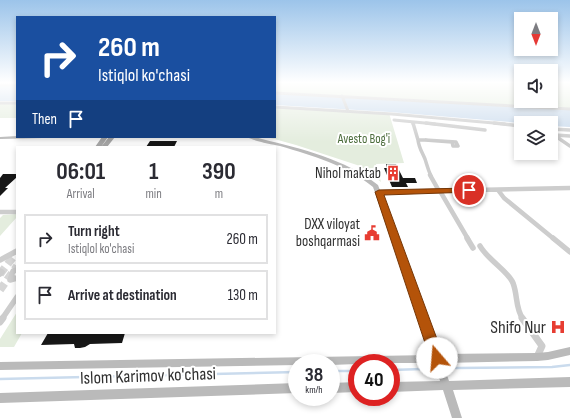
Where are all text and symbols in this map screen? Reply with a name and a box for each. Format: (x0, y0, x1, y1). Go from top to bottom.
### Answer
north arrow (514, 12, 558, 56)
map controls (514, 12, 558, 160)
text: 260 m (98, 31, 160, 64)
icon: right (32, 32, 84, 84)
button: sound (514, 64, 558, 108)
text: Istiqlol ko'chasi (98, 65, 190, 86)
icon: arrive (65, 108, 87, 130)
text: Then (32, 110, 57, 129)
button: layers (514, 116, 558, 160)
park label: Avesto Bog'i (337, 131, 390, 147)
text: 06:01 (56, 157, 105, 186)
text: 1 (149, 157, 158, 186)
text: 390 (202, 157, 236, 186)
place label: Nihol maktab (315, 164, 381, 183)
building icon: Nihol maktab (384, 164, 402, 182)
pin (452, 173, 486, 207)
icon: arrive (458, 179, 480, 201)
text: Arrival (67, 186, 95, 202)
text: min (146, 186, 162, 202)
text: m (215, 186, 223, 202)
place label: DXX viloyat boshqarmasi (296, 215, 360, 251)
text: Turn right (68, 222, 120, 241)
public building icon: DXX viloyat boshqarmasi (363, 224, 381, 242)
icon: right (34, 228, 56, 250)
text: 260 m (227, 230, 258, 249)
text: Istiqlol ko'chasi (68, 241, 134, 257)
icon: arrive (34, 284, 56, 306)
text: Arrive at destination (68, 286, 177, 305)
text: 130 m (228, 286, 258, 305)
place label: Shifo Nur (490, 317, 546, 338)
hospital icon: Shifo Nur (549, 318, 567, 336)
position arrow (416, 337, 458, 379)
speed limit sign: 40 (348, 354, 400, 406)
street label: Islom Karimov ko'chasi (80, 363, 216, 389)
text: 38 (305, 363, 323, 387)
text: km/h (305, 384, 323, 396)

